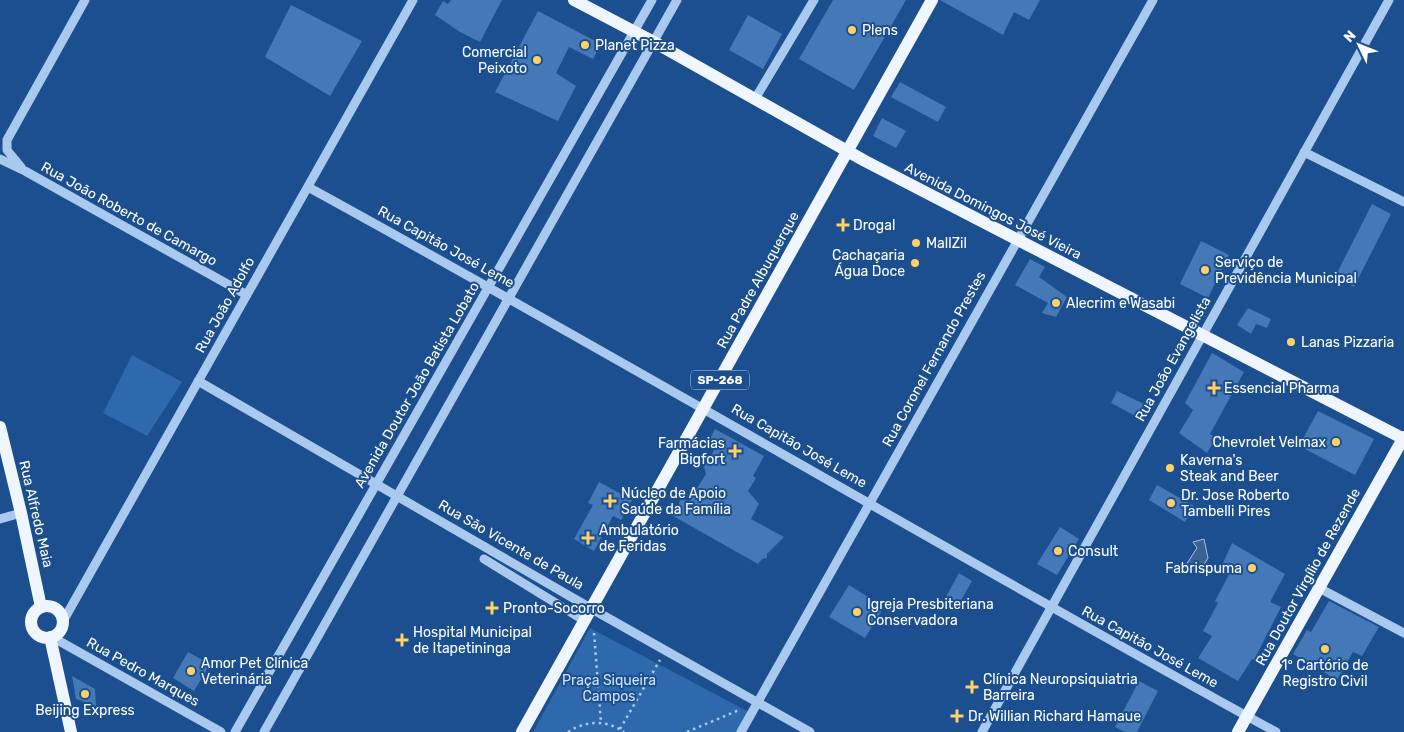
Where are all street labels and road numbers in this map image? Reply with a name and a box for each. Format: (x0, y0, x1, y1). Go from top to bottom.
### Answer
street label: Rua João Roberto de Camargo (38, 158, 220, 270)
street label: Avenida Domingos José Vieira (902, 159, 1084, 263)
street label: Rua Capitão José Leme (375, 202, 517, 292)
street label: Rua Padre Albuquerque (713, 209, 803, 351)
street label: Rua João Adolfo (192, 254, 258, 356)
street label: Rua Coronel Fernando Prestes (879, 268, 989, 450)
street label: Avenida Doutor João Batista Lobato (351, 279, 483, 491)
street label: Rua João Evangelista (1132, 294, 1214, 424)
road number: SP-268 (691, 370, 749, 390)
street label: Rua Capitão José Leme (728, 400, 870, 492)
street label: Rua Alfredo Maia (15, 459, 57, 569)
street label: Rua Doutor Virgílio de Rezende (1252, 485, 1364, 669)
street label: Rua São Vicente de Paula (435, 496, 587, 594)
street label: Rua Capitão José Leme (1079, 602, 1221, 692)
street label: Rua Pedro Marques (84, 634, 202, 710)

